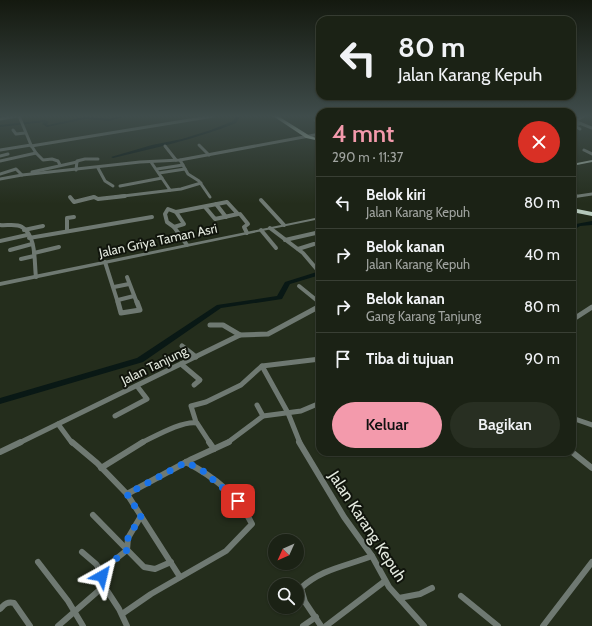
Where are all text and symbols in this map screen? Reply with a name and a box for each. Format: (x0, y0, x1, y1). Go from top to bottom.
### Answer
text: 80 m (398, 30, 465, 64)
icon: left (332, 32, 384, 84)
text: Jalan Karang Kepuh (398, 64, 542, 86)
text: 4 mnt (332, 119, 394, 148)
button: close (518, 121, 560, 163)
text: 290 m · 11:37 (332, 149, 403, 165)
text: Belok kiri (366, 186, 426, 204)
icon: left (332, 192, 354, 214)
text: 80 m (524, 194, 560, 212)
text: Jalan Karang Kepuh (366, 204, 470, 220)
street label: Jalan Griya Taman Asri (96, 220, 219, 261)
text: Belok kanan (366, 238, 445, 256)
icon: right (332, 244, 354, 266)
text: 40 m (524, 246, 560, 264)
text: Jalan Karang Kepuh (366, 256, 470, 272)
text: Belok kanan (366, 290, 445, 308)
icon: right (332, 296, 354, 318)
text: 80 m (524, 298, 560, 316)
text: Gang Karang Tanjung (366, 308, 481, 324)
street label: Jalan Tanjung (117, 342, 191, 389)
icon: arrive (332, 348, 354, 370)
text: Tiba di tujuan (366, 350, 454, 368)
text: 90 m (524, 350, 560, 368)
button: Keluar (332, 402, 442, 448)
button: Bagikan (450, 402, 560, 448)
street label: Jalan Karang Kepuh (324, 467, 410, 585)
pin (221, 484, 255, 518)
icon: arrive (227, 490, 249, 512)
north arrow (268, 534, 304, 570)
map controls (268, 534, 304, 614)
position arrow (81, 555, 123, 597)
button: search (268, 578, 304, 614)

